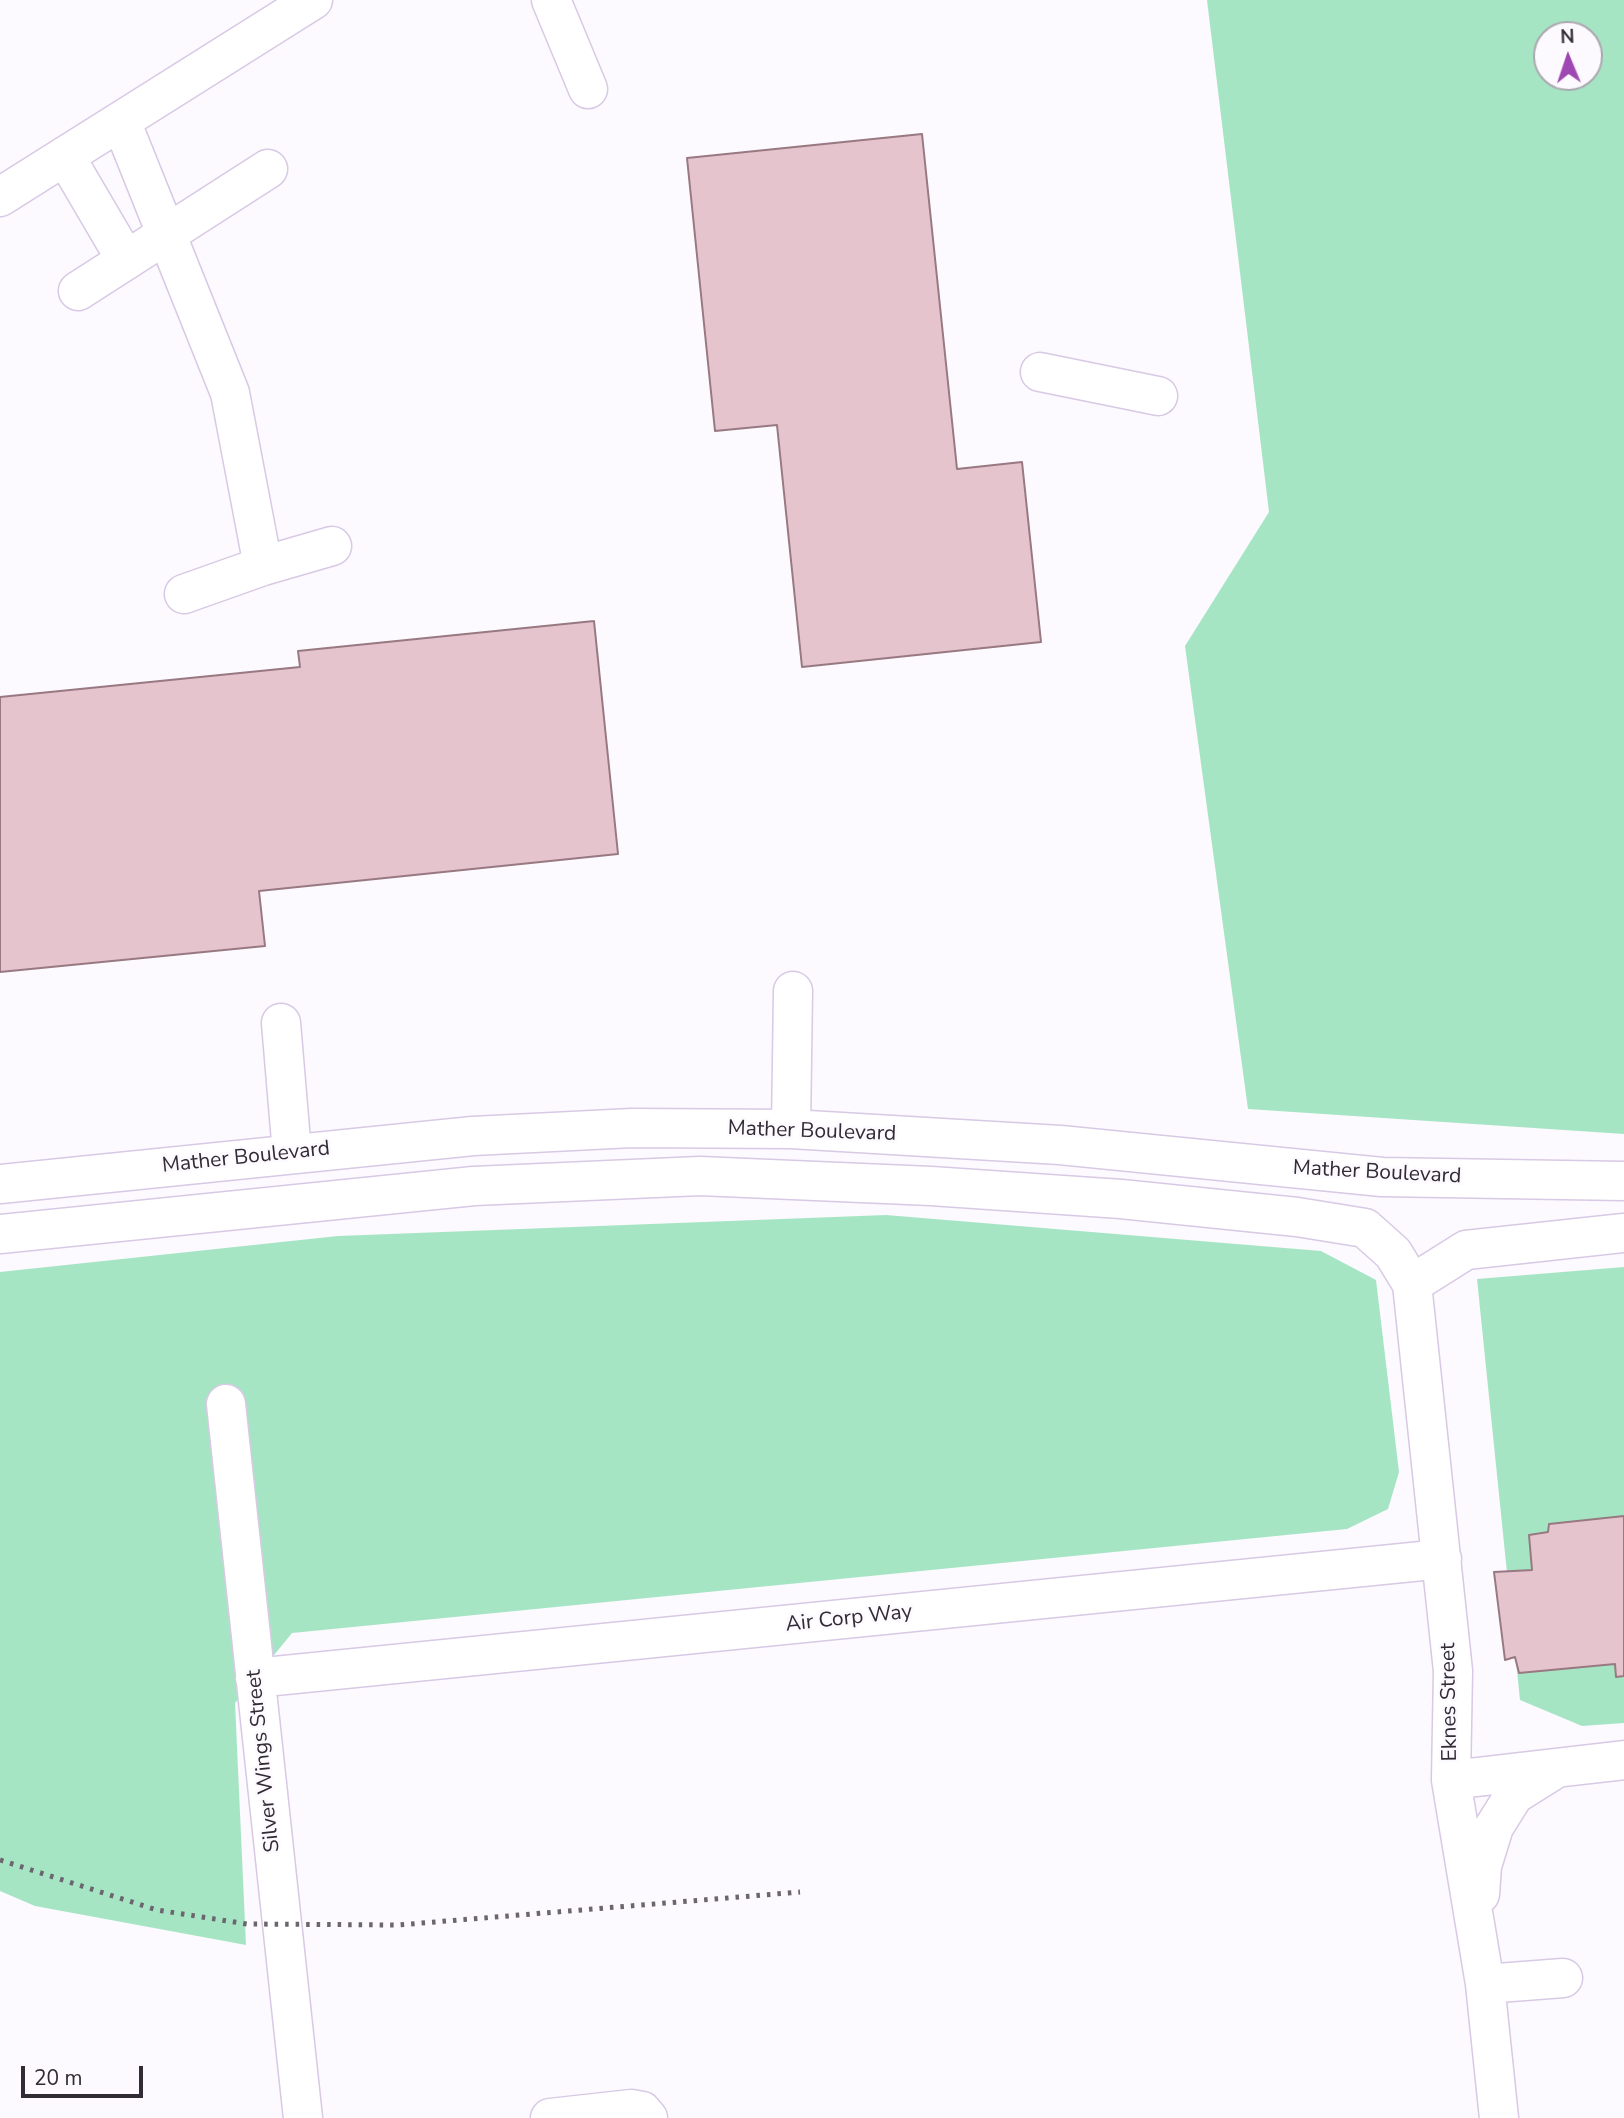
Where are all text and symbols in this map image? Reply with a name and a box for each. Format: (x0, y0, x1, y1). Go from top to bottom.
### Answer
north arrow (1533, 21, 1603, 91)
text: N (1560, 24, 1575, 50)
street label: Mather Boulevard (727, 1116, 897, 1148)
street label: Mather Boulevard (161, 1137, 331, 1179)
street label: Mather Boulevard (1292, 1156, 1462, 1190)
street label: Air Corp Way (784, 1600, 914, 1638)
street label: Eknes Street (1436, 1642, 1464, 1762)
street label: Silver Wings Street (242, 1668, 286, 1854)
scale bar (24, 2052, 147, 2096)
text: 20 m (34, 2064, 83, 2092)

